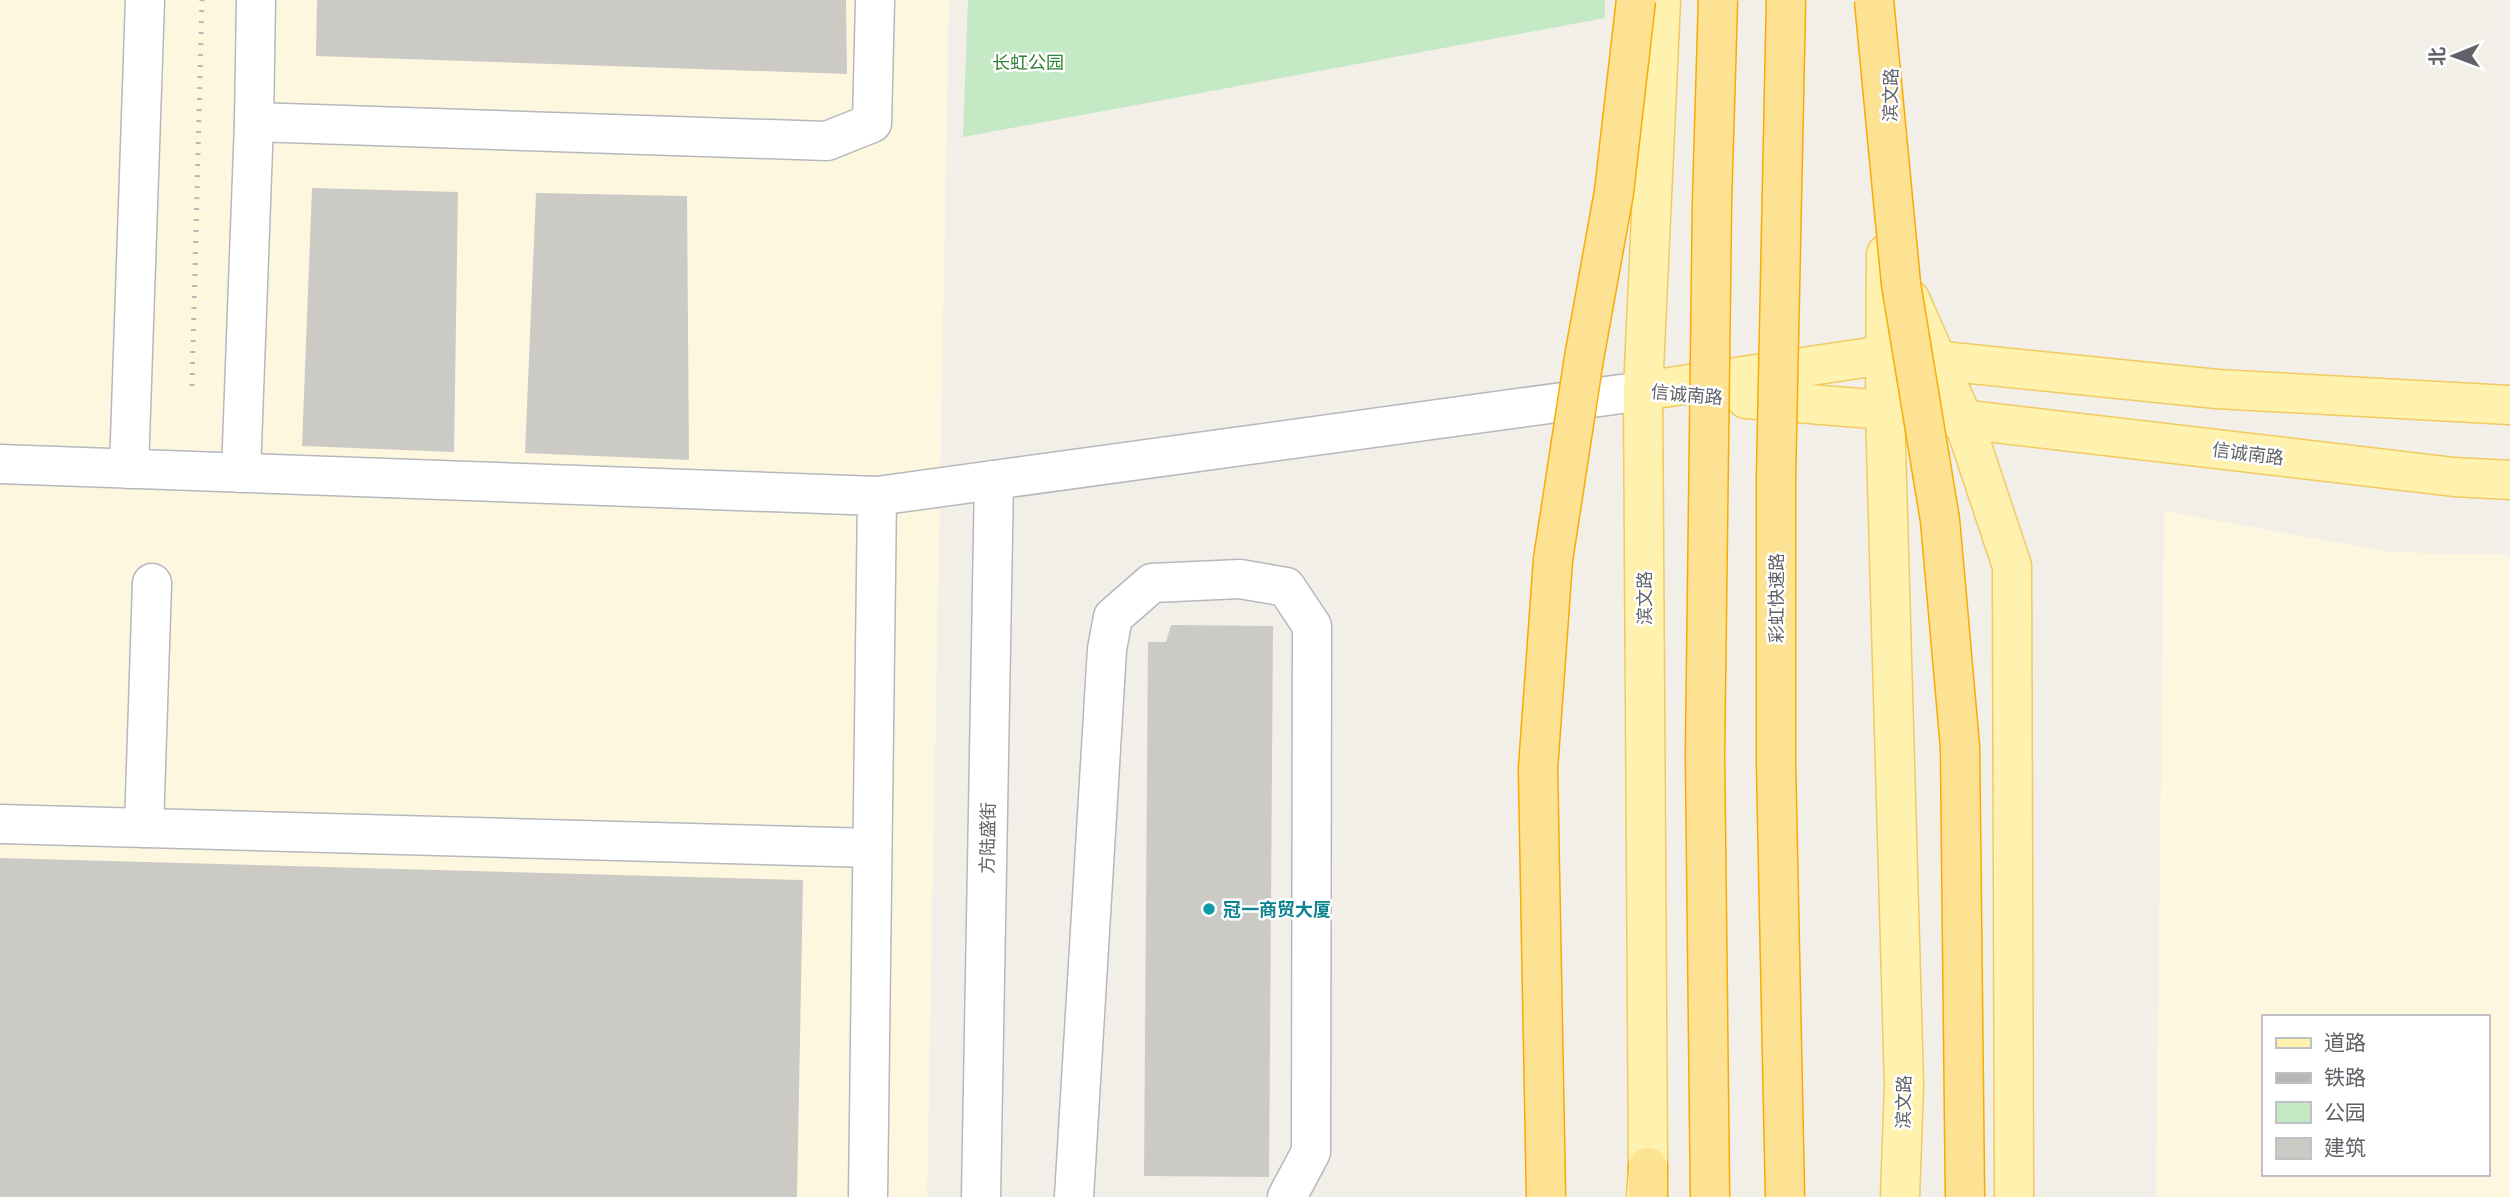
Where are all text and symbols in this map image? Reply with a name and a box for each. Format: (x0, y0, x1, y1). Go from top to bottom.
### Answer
north arrow (2419, 21, 2489, 91)
text: 北 (2425, 47, 2448, 66)
park label: 长虹公园 (992, 51, 1064, 73)
street label: 滨文路 (1879, 68, 1901, 122)
street label: 信诚南路 (1650, 380, 1724, 408)
street label: 信诚南路 (2211, 438, 2285, 468)
street label: 彩虹快速路 (1765, 553, 1787, 643)
street label: 滨文路 (1633, 571, 1655, 625)
street label: 方陆盛街 (975, 802, 999, 874)
place label: 冠一商贸大厦 (1223, 898, 1331, 920)
marker: 冠一商贸大厦 (1201, 901, 1217, 917)
legend (2262, 1015, 2489, 1176)
text: 道路 (2324, 1029, 2366, 1054)
text: 铁路 (2324, 1064, 2366, 1089)
street label: 滨文路 (1892, 1075, 1914, 1129)
text: 公园 (2324, 1099, 2366, 1124)
text: 建筑 (2324, 1134, 2366, 1159)

